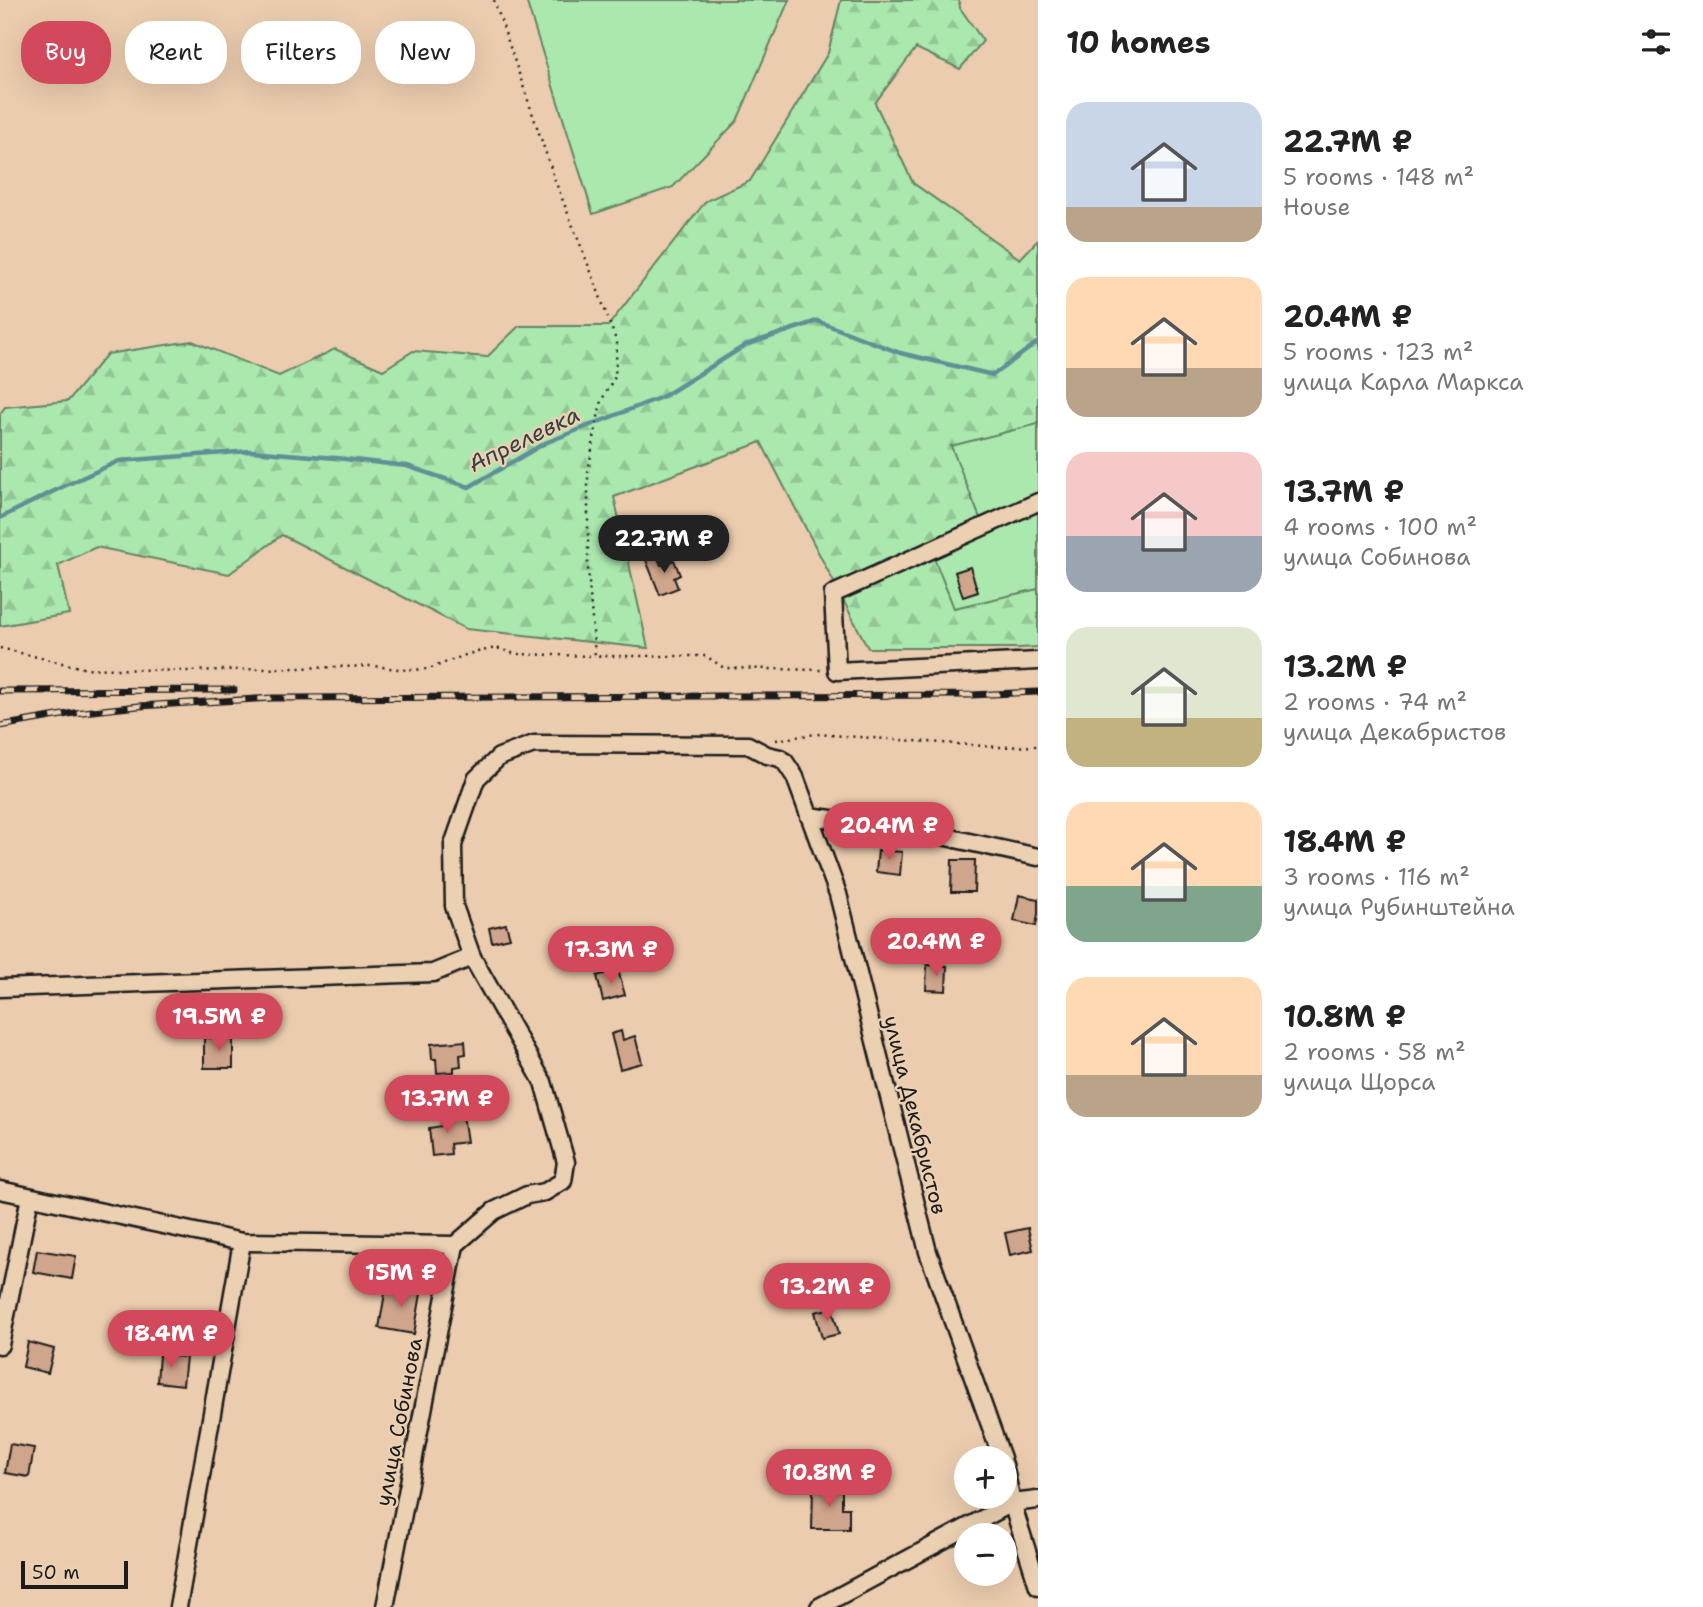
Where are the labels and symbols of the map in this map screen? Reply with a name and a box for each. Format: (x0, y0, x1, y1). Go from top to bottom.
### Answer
water label: Апрелевка (463, 399, 585, 479)
pin: 22.7M ₽ (599, 516, 729, 575)
pin: 20.4M ₽ (824, 802, 954, 862)
pin: 20.4M ₽ (871, 918, 1001, 978)
pin: 17.3M ₽ (546, 926, 676, 986)
pin: 19.5M ₽ (154, 993, 284, 1053)
street label: улица Декабристов (877, 1013, 953, 1217)
pin: 13.7M ₽ (382, 1076, 512, 1135)
pin: 15M ₽ (352, 1250, 450, 1309)
pin: 13.2M ₽ (762, 1264, 892, 1323)
pin: 18.4M ₽ (106, 1310, 236, 1370)
street label: улица Собинова (369, 1335, 429, 1509)
pin: 10.8M ₽ (764, 1450, 894, 1509)
scale bar (21, 1558, 128, 1590)

